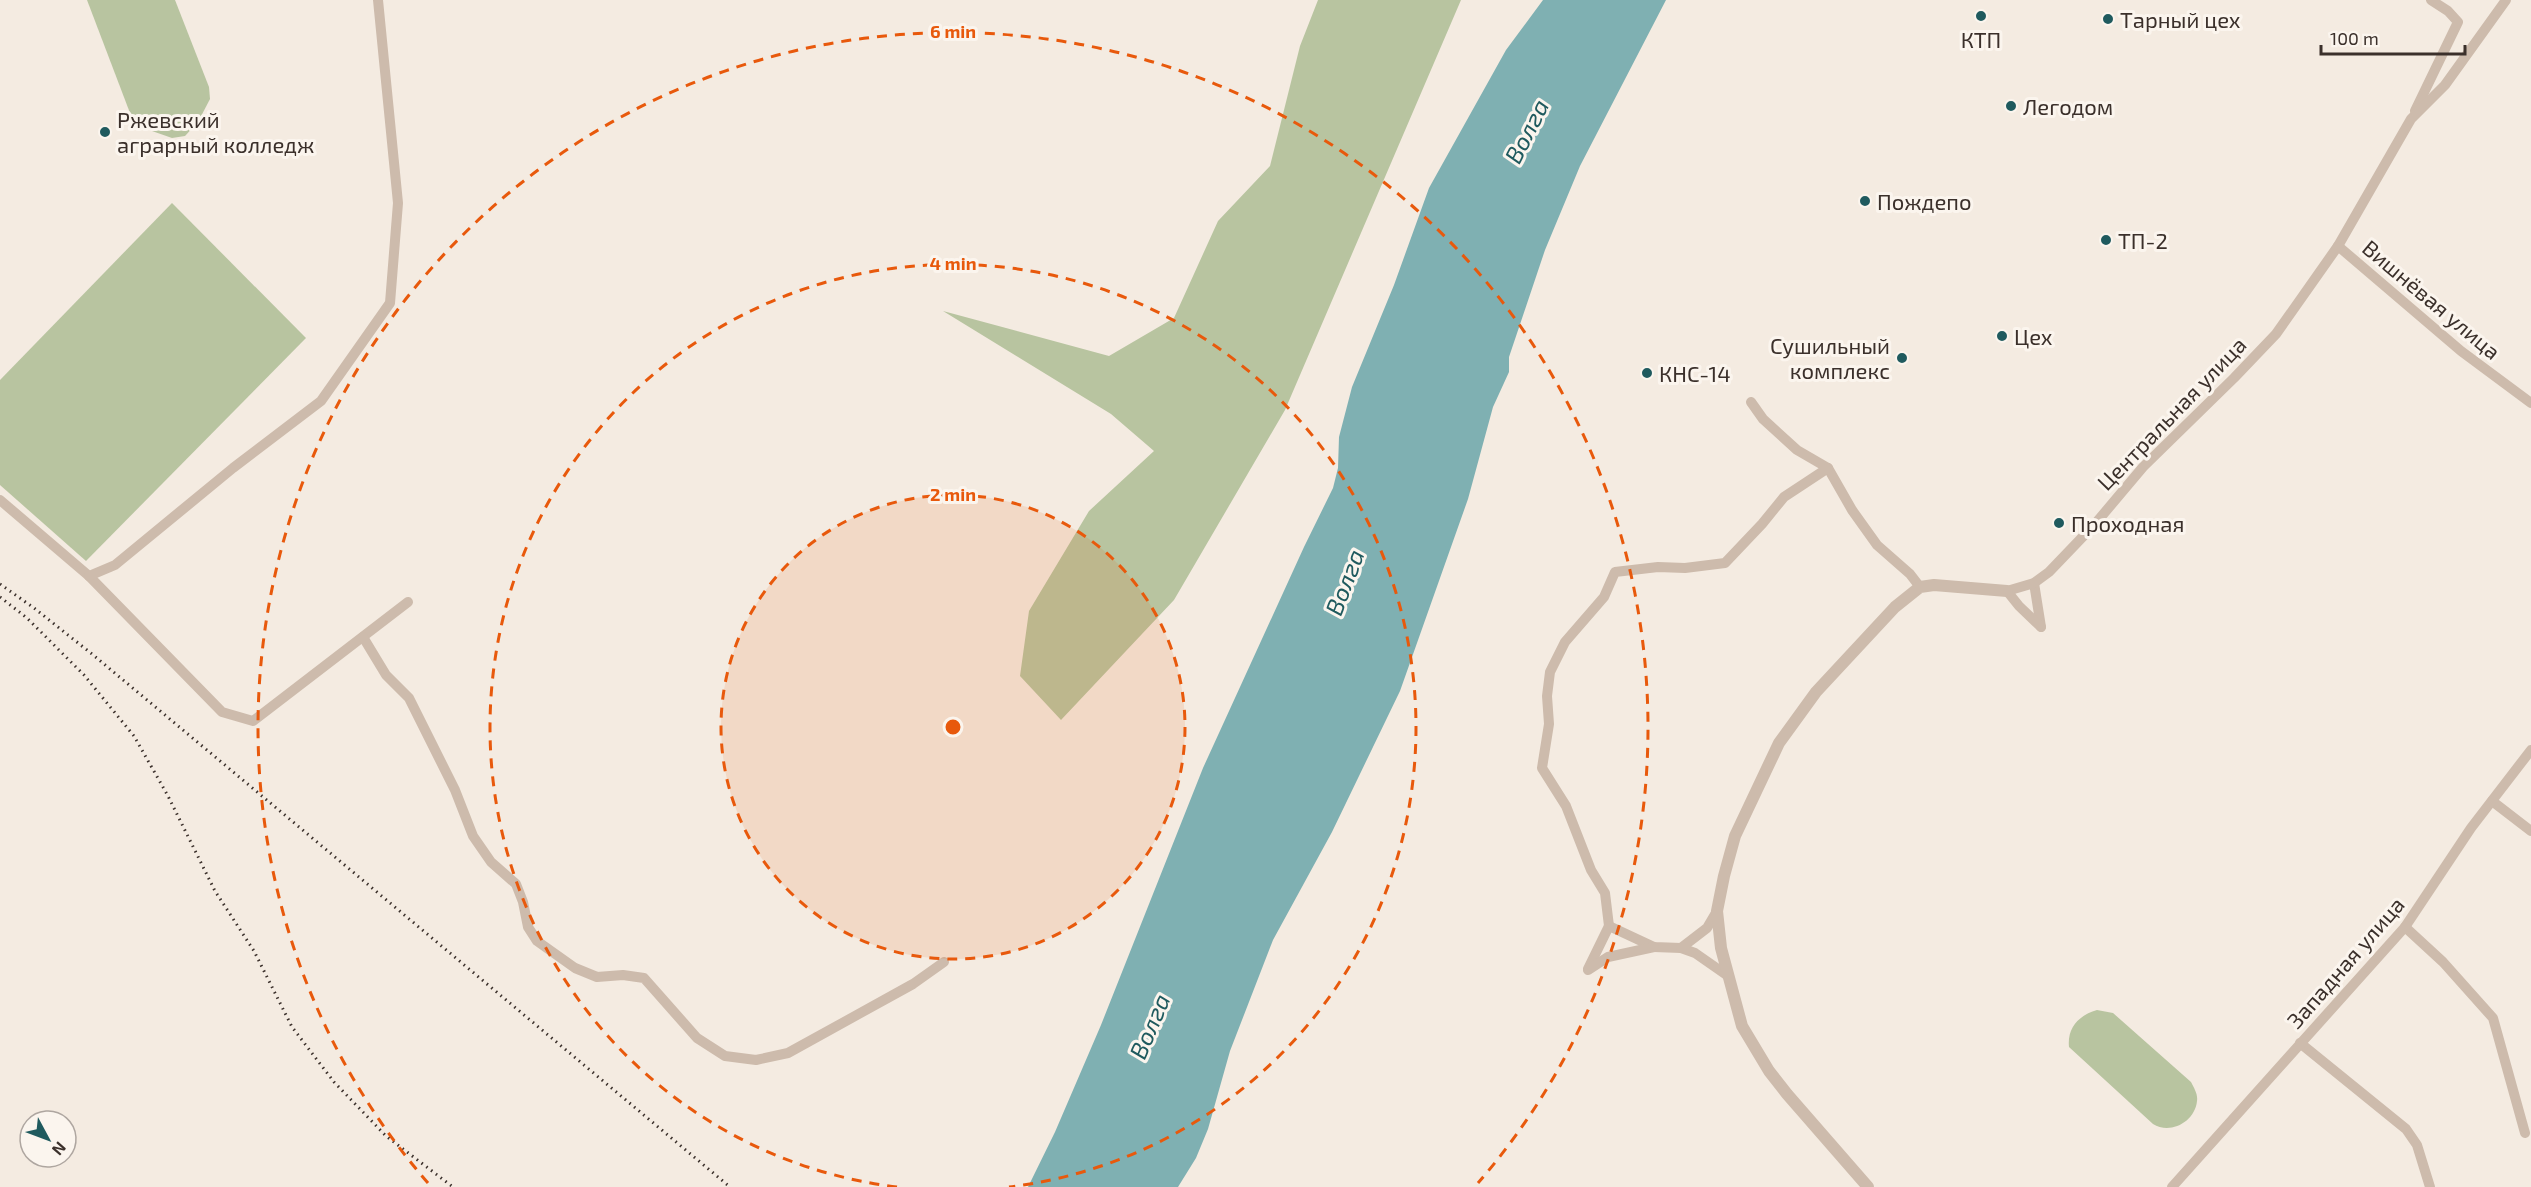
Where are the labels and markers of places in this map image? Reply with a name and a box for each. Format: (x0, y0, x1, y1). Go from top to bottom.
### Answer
place label: Тарный цех (2120, 6, 2241, 32)
marker: КТП (1974, 9, 1988, 23)
marker: Тарный цех (2101, 12, 2115, 26)
place label: КТП (1961, 26, 2001, 52)
place label: Легодом (2023, 93, 2113, 119)
marker: Легодом (2004, 99, 2018, 113)
place label: Ржевский аграрный колледж (117, 106, 314, 157)
marker: Ржевский аграрный колледж (98, 125, 112, 139)
place label: Пождепо (1877, 188, 1972, 214)
marker: Пождепо (1858, 194, 1872, 208)
place label: ТП-2 (2118, 227, 2168, 253)
marker: ТП-2 (2099, 233, 2113, 247)
place label: Цех (2014, 323, 2053, 349)
marker: Цех (1995, 329, 2009, 343)
place label: Сушильный комплекс (1770, 332, 1890, 383)
marker: Сушильный комплекс (1895, 351, 1909, 365)
place label: КНС-14 (1659, 360, 1731, 386)
marker: КНС-14 (1640, 366, 1654, 380)
place label: Проходная (2071, 510, 2184, 536)
marker: Проходная (2052, 516, 2066, 530)
centre of rings (943, 717, 963, 737)

